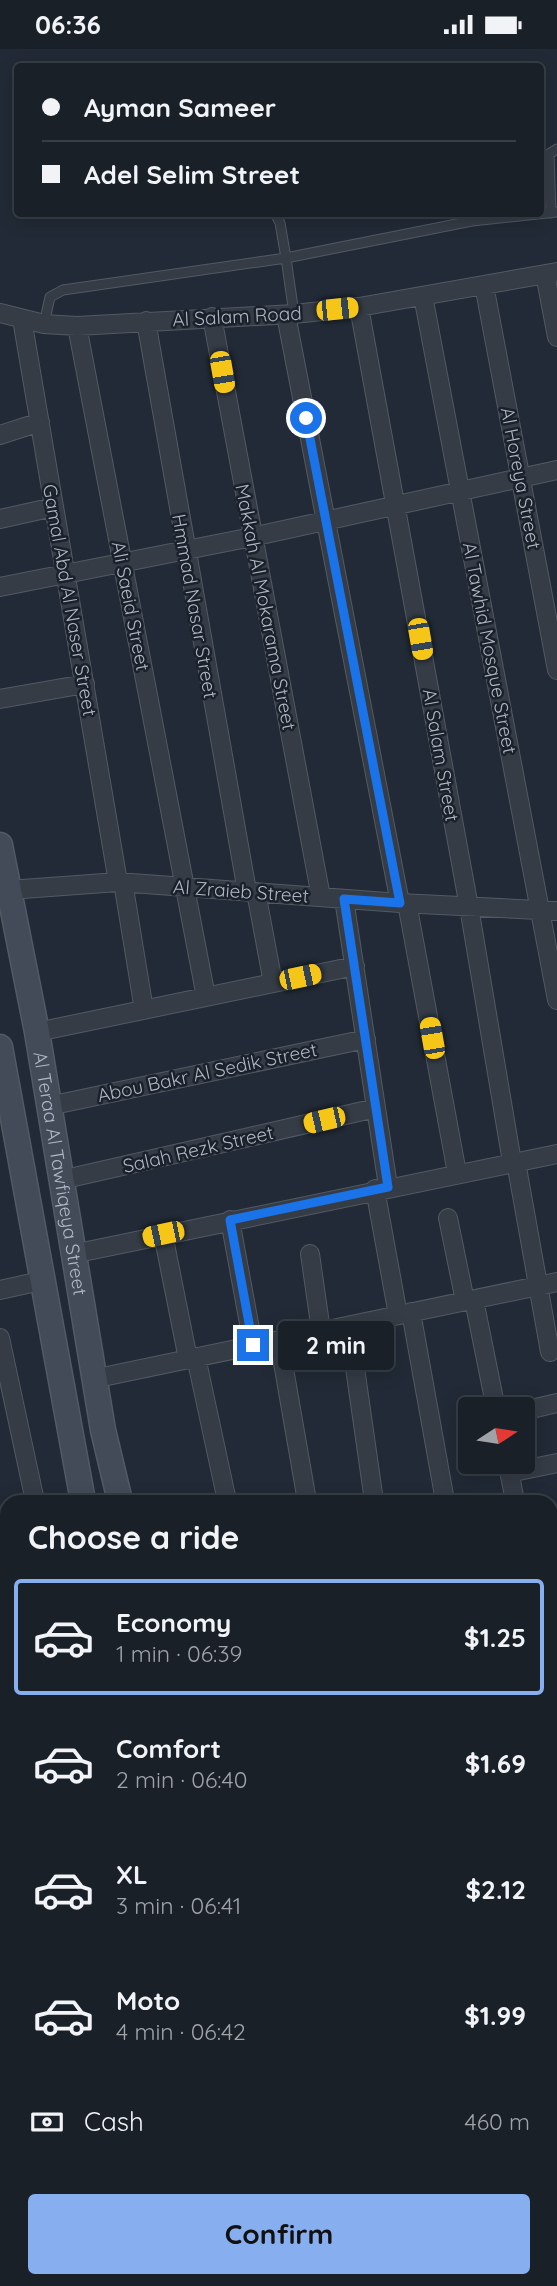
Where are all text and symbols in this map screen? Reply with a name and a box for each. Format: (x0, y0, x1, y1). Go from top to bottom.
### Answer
text: 06:36 (35, 8, 101, 41)
text: Ayman Sameer (84, 91, 276, 124)
text: Adel Selim Street (84, 158, 300, 191)
car (316, 296, 359, 322)
street label: Al Salam Road (172, 301, 302, 331)
car (209, 349, 236, 395)
route start (290, 402, 322, 434)
street label: Al Horeya Street (495, 405, 547, 551)
street label: Gamal Abd Al Naser Street (38, 482, 102, 718)
street label: Makkah Al Mokarama Street (230, 482, 302, 732)
street label: Hmmad Nasar Street (167, 512, 223, 700)
street label: Ali Saeid Street (107, 539, 155, 673)
street label: Al Tawhid Mosque Street (458, 540, 522, 756)
car (407, 616, 434, 662)
street label: Al Salam Street (418, 687, 464, 823)
street label: Al Zraieb Street (172, 874, 310, 908)
car (278, 962, 323, 992)
car (419, 1015, 446, 1061)
street label: Abou Bakr Al Sedik Street (95, 1037, 319, 1107)
street label: Al Teraa Al Tawfiqeya Street (28, 1050, 92, 1297)
car (302, 1105, 347, 1135)
street label: Salah Rezk Street (120, 1120, 276, 1178)
car (141, 1219, 186, 1249)
callout: 2 min (278, 1321, 393, 1369)
route end (237, 1329, 269, 1361)
text: 2 min (306, 1331, 366, 1360)
north arrow (458, 1397, 536, 1473)
map controls (458, 1397, 535, 1474)
text: Choose a ride (28, 1517, 240, 1557)
icon: car (32, 1606, 95, 1669)
text: Economy (116, 1606, 231, 1639)
text: $1.25 (464, 1621, 526, 1654)
text: 1 min · 06:39 (116, 1639, 242, 1668)
icon: car (32, 1732, 95, 1795)
text: Comfort (116, 1732, 221, 1765)
text: $1.69 (465, 1747, 526, 1780)
text: 2 min · 06:40 (116, 1765, 247, 1794)
icon: car (32, 1858, 95, 1921)
text: XL (116, 1858, 148, 1891)
text: $2.12 (466, 1873, 526, 1906)
text: 3 min · 06:41 (116, 1891, 241, 1920)
icon: car (32, 1984, 95, 2047)
text: Moto (116, 1984, 180, 2017)
text: $1.99 (464, 1999, 526, 2032)
text: 4 min · 06:42 (116, 2017, 246, 2046)
icon: cash (28, 2103, 66, 2141)
text: Cash (84, 2105, 144, 2138)
text: 460 m (465, 2107, 530, 2136)
button: Confirm (28, 2194, 530, 2274)

